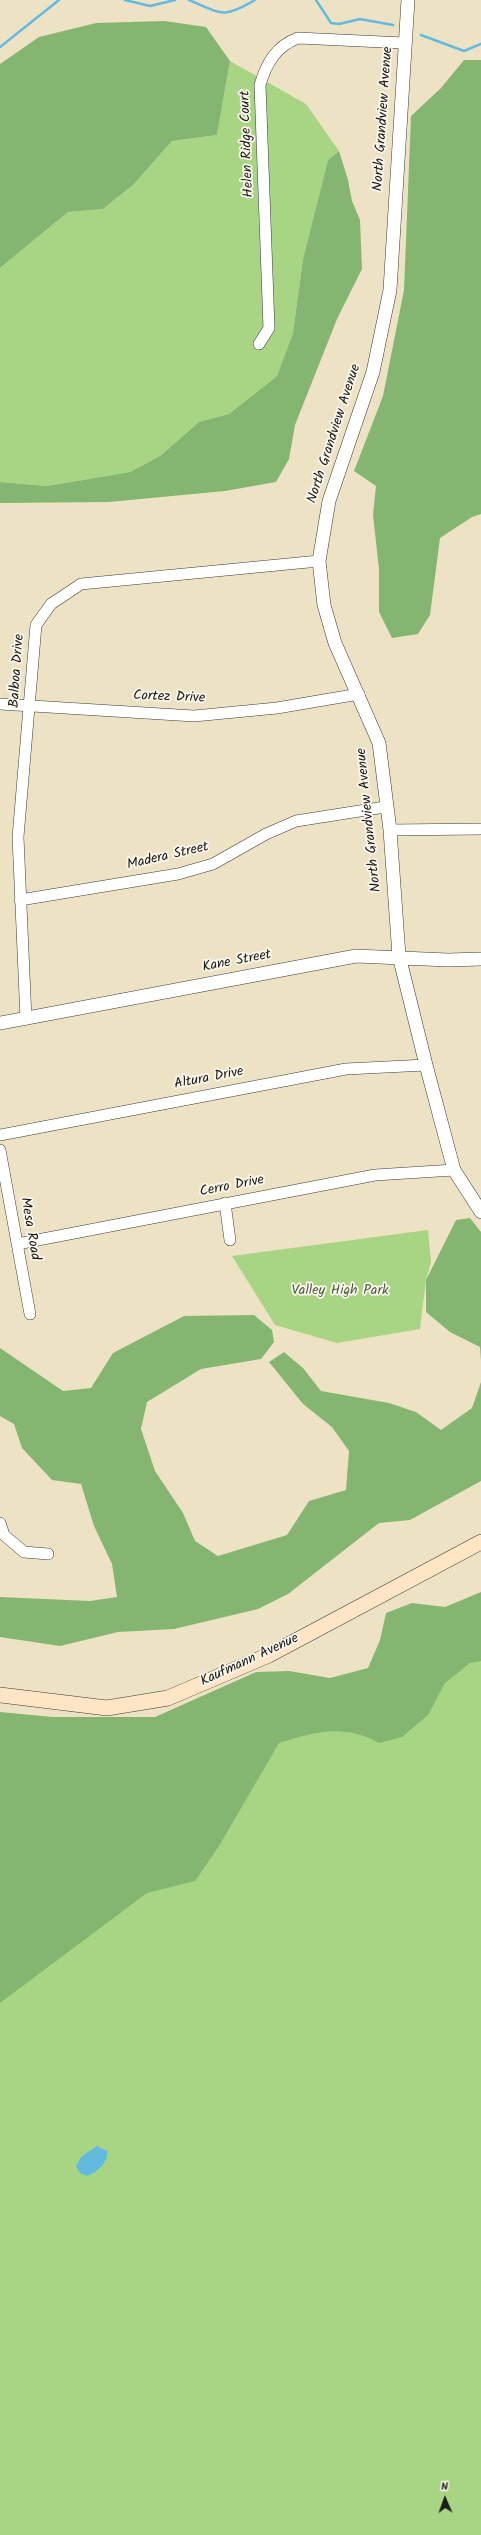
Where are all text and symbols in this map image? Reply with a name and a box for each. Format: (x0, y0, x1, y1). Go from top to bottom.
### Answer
street label: North Grandview Avenue (371, 46, 397, 192)
street label: Helen Ridge Court (238, 90, 258, 198)
street label: North Grandview Avenue (305, 362, 365, 506)
street label: Balboa Drive (7, 634, 29, 708)
street label: Cortez Drive (133, 688, 205, 708)
street label: North Grandview Avenue (354, 747, 386, 893)
street label: Madera Street (126, 839, 210, 875)
street label: Kane Street (201, 947, 273, 977)
street label: Altura Drive (173, 1064, 245, 1094)
street label: Cerro Drive (198, 1173, 266, 1201)
street label: Mesa Road (15, 1196, 43, 1262)
park label: Valley High Park (291, 1284, 389, 1300)
street label: Kaufmann Avenue (198, 1631, 302, 1691)
text: N (441, 2478, 448, 2496)
north arrow (425, 2479, 465, 2519)

